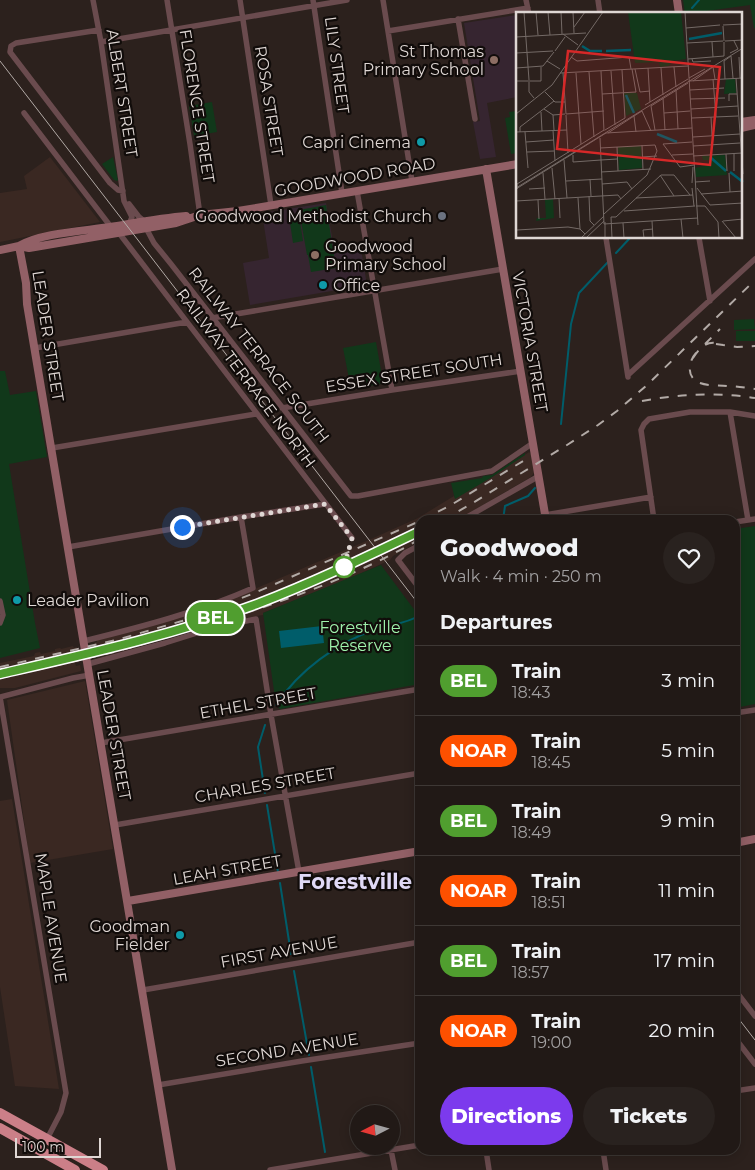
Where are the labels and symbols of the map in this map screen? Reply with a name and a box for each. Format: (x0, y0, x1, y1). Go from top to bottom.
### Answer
inset map (516, 12, 742, 239)
street label: LILY STREET (321, 15, 353, 116)
street label: ALBERT STREET (102, 28, 142, 159)
street label: FLORENCE STREET (175, 28, 219, 185)
place label: St Thomas Primary School (363, 42, 484, 79)
street label: ROSA STREET (251, 44, 287, 158)
marker: St Thomas Primary School (488, 54, 500, 66)
place label: Capri Cinema (302, 133, 411, 152)
marker: Capri Cinema (415, 136, 427, 148)
street label: GOODWOOD ROAD (273, 153, 437, 201)
place label: Goodwood Methodist Church (195, 207, 432, 226)
marker: Goodwood Methodist Church (436, 210, 448, 222)
place label: Goodwood Primary School (325, 237, 446, 274)
marker: Goodwood Primary School (309, 249, 321, 261)
street label: RAILWAY TERRACE SOUTH (185, 264, 333, 446)
street label: LEADER STREET (28, 269, 68, 404)
street label: VICTORIA STREET (508, 270, 552, 415)
place label: Office (333, 276, 380, 295)
marker: Office (317, 279, 329, 291)
street label: RAILWAY TERRACE NORTH (172, 285, 320, 471)
street label: ESSEX STREET SOUTH (324, 350, 504, 396)
your location (170, 515, 195, 540)
unlabelled marker (333, 556, 355, 578)
place label: Leader Pavilion (27, 591, 149, 610)
marker: Leader Pavilion (11, 594, 23, 606)
line badge: BEL (186, 602, 244, 634)
park label: Forestville Reserve (319, 618, 401, 655)
street label: LEADER STREET (93, 668, 135, 803)
street label: ETHEL STREET (198, 683, 319, 723)
street label: CHARLES STREET (193, 763, 338, 807)
street label: LEAH STREET (171, 851, 284, 889)
street label: MAPLE AVENUE (31, 852, 71, 984)
district label: Forestville (298, 869, 412, 894)
place label: Goodman Fielder (89, 917, 170, 954)
marker: Goodman Fielder (174, 929, 186, 941)
street label: FIRST AVENUE (219, 932, 339, 972)
street label: SECOND AVENUE (214, 1029, 360, 1071)
north arrow (350, 1105, 400, 1155)
scale bar (15, 1135, 101, 1158)

